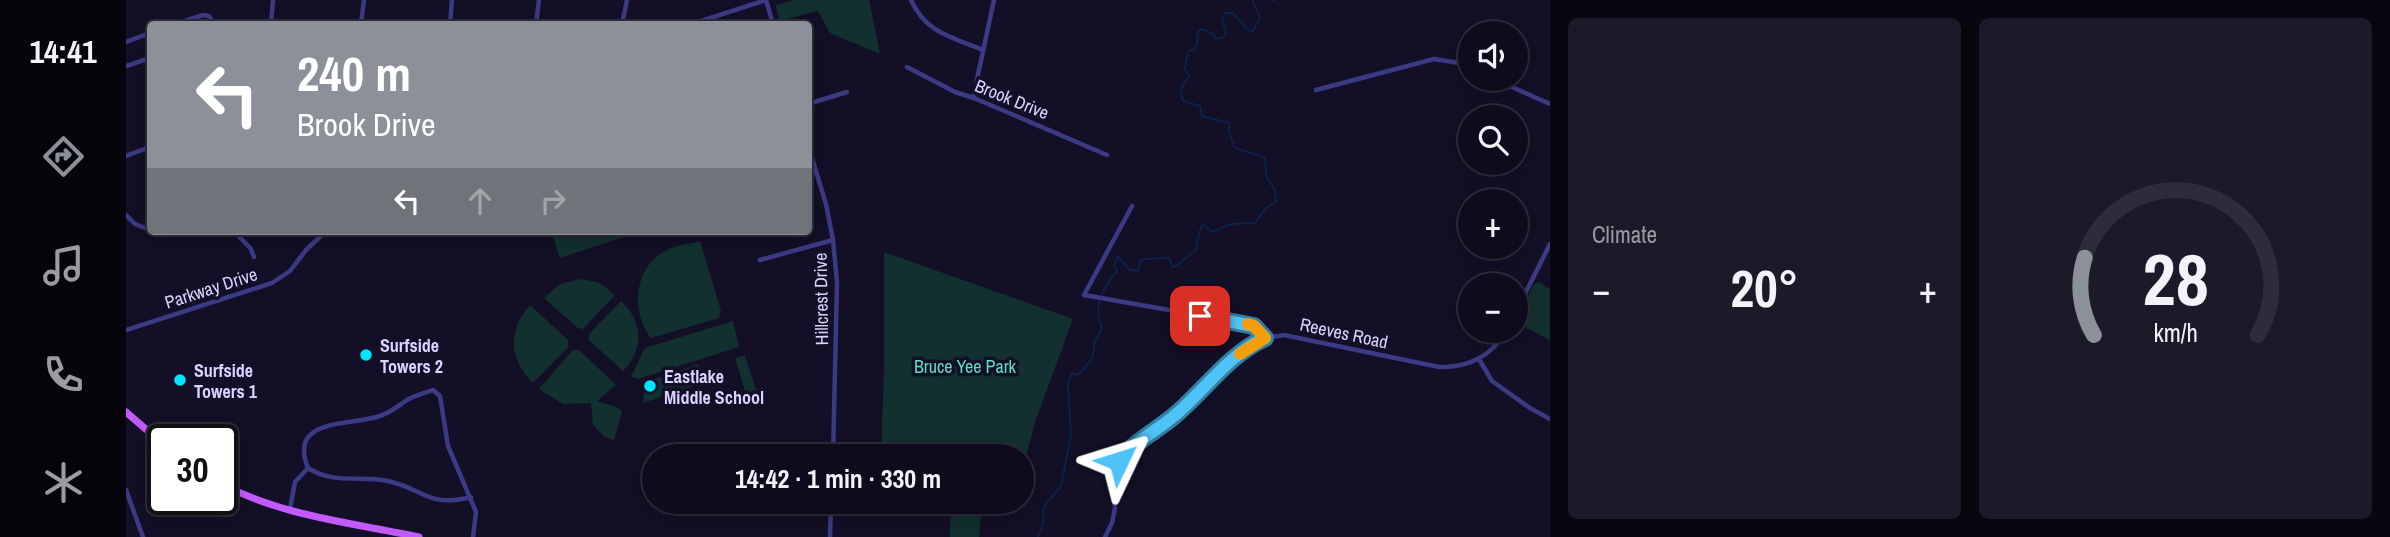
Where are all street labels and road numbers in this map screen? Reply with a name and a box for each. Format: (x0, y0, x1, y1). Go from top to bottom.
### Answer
street label: Brook Drive (971, 73, 1053, 125)
street label: Hillcrest Drive (808, 252, 834, 346)
street label: Parkway Drive (162, 261, 260, 315)
street label: Reeves Road (1298, 311, 1390, 355)

